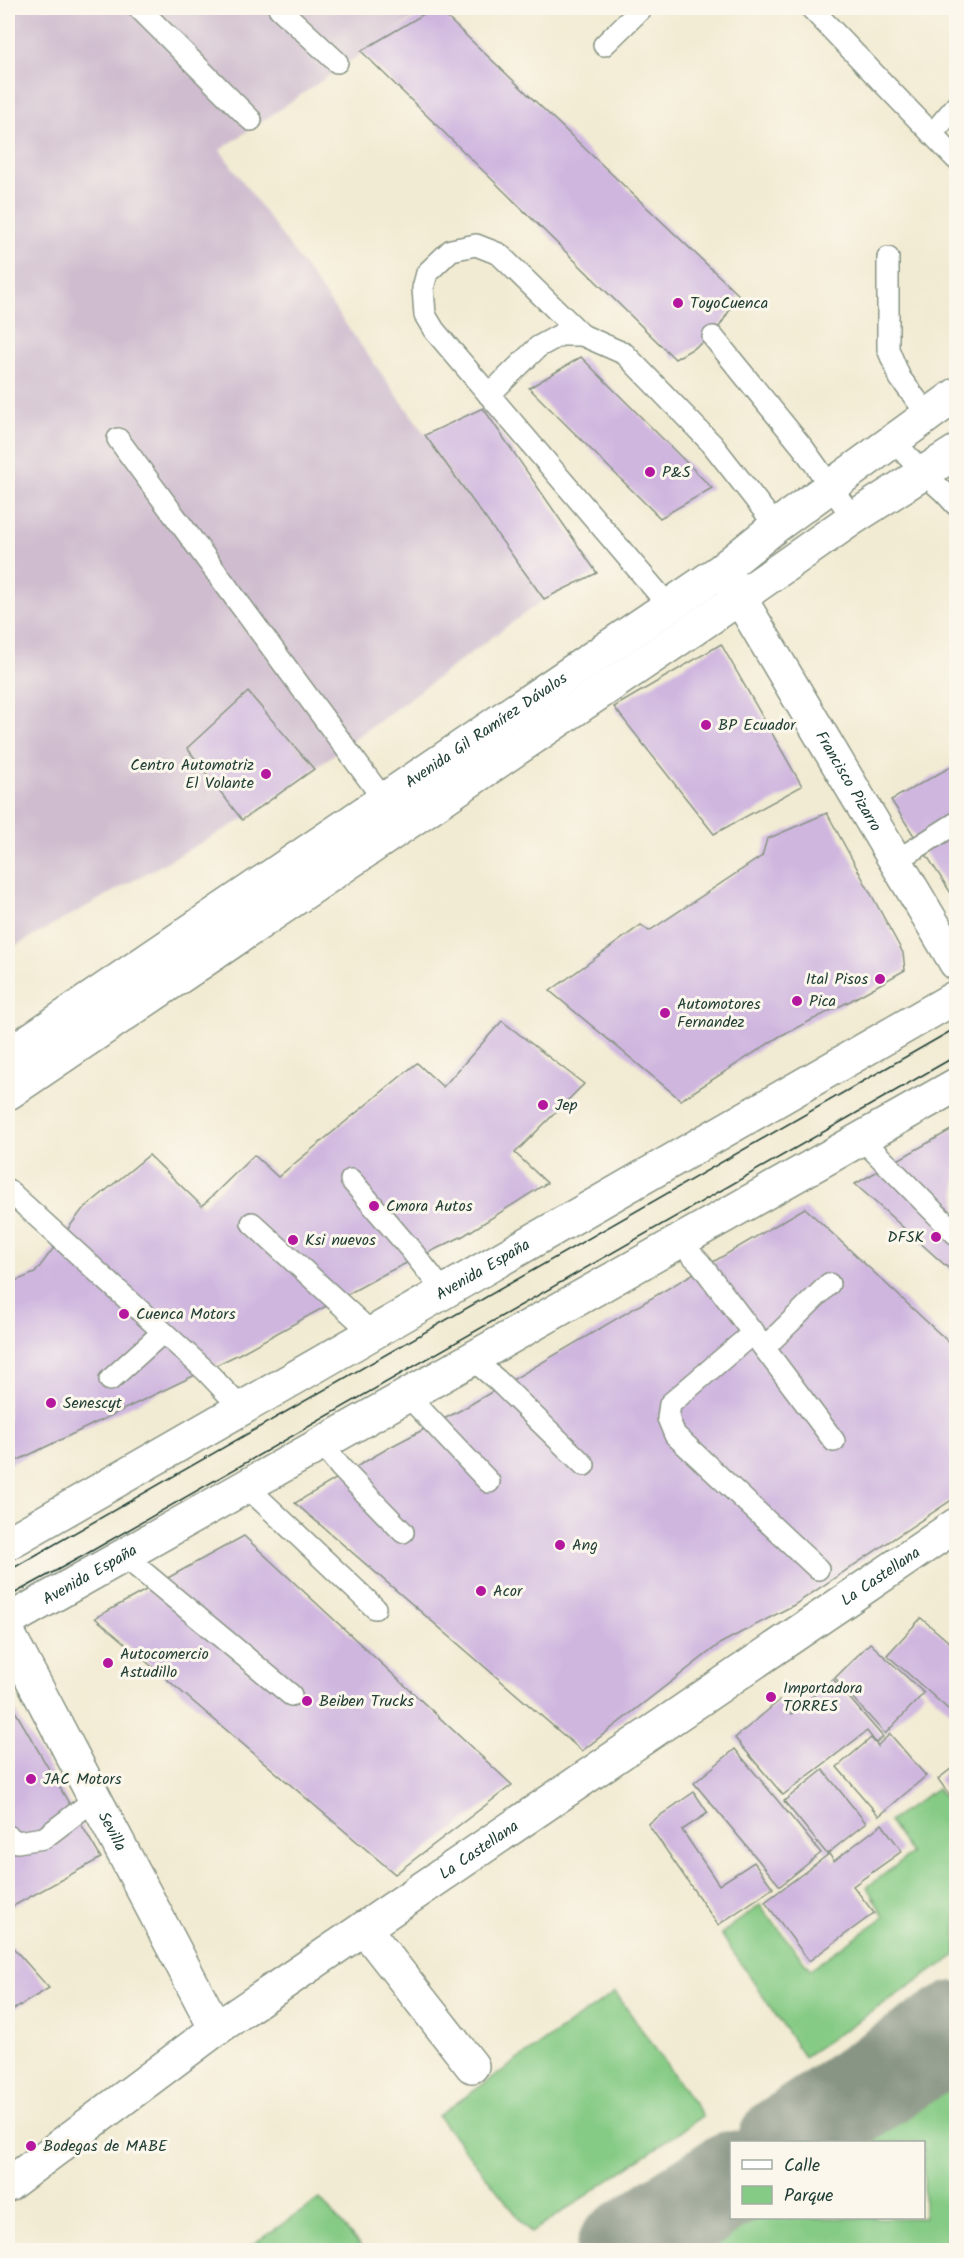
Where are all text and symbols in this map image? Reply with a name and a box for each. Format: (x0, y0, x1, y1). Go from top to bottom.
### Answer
place label: ToyoCuenca (690, 291, 768, 316)
marker: ToyoCuenca (671, 296, 685, 310)
place label: P&S (662, 460, 691, 485)
marker: P&S (643, 465, 657, 479)
street label: Avenida Gil Ramírez Dávalos (400, 666, 572, 794)
place label: BP Ecuador (718, 713, 797, 738)
marker: BP Ecuador (699, 718, 713, 732)
street label: Francisco Pizarro (809, 726, 888, 836)
place label: Centro Automotriz El Volante (130, 753, 254, 796)
marker: Centro Automotriz El Volante (259, 767, 273, 781)
place label: Ital Pisos (806, 967, 868, 992)
marker: Ital Pisos (873, 972, 887, 986)
place label: Pica (809, 989, 836, 1014)
place label: Automotores Fernandez (677, 992, 761, 1035)
marker: Pica (790, 994, 804, 1008)
marker: Automotores Fernandez (658, 1006, 672, 1020)
place label: Jep (555, 1093, 578, 1118)
marker: Jep (536, 1098, 550, 1112)
place label: Cmora Autos (386, 1194, 473, 1219)
marker: Cmora Autos (367, 1199, 381, 1213)
place label: DFSK (887, 1225, 925, 1250)
place label: Ksi nuevos (305, 1228, 376, 1253)
marker: DFSK (929, 1230, 943, 1244)
street label: Avenida España (431, 1232, 535, 1307)
marker: Ksi nuevos (286, 1233, 300, 1247)
place label: Cuenca Motors (136, 1302, 236, 1327)
marker: Cuenca Motors (117, 1307, 131, 1321)
place label: Senescyt (63, 1391, 123, 1416)
marker: Senescyt (44, 1396, 58, 1410)
place label: Ang (572, 1533, 598, 1558)
street label: Avenida España (38, 1538, 142, 1612)
marker: Ang (553, 1538, 567, 1552)
street label: La Castellana (836, 1540, 925, 1612)
place label: Acor (493, 1579, 524, 1604)
marker: Acor (474, 1584, 488, 1598)
place label: Autocomercio Astudillo (120, 1642, 209, 1685)
marker: Autocomercio Astudillo (101, 1656, 115, 1670)
place label: Importadora TORRES (783, 1676, 863, 1719)
place label: Beiben Trucks (319, 1689, 414, 1714)
marker: Importadora TORRES (764, 1690, 778, 1704)
marker: Beiben Trucks (300, 1694, 314, 1708)
place label: JAC Motors (43, 1767, 122, 1792)
marker: JAC Motors (24, 1772, 38, 1786)
street label: Sevilla (91, 1807, 133, 1856)
street label: La Castellana (434, 1814, 524, 1886)
place label: Bodegas de MABE (43, 2134, 168, 2159)
marker: Bodegas de MABE (24, 2139, 38, 2153)
legend (730, 2141, 925, 2219)
text: Calle (784, 2152, 820, 2181)
text: Parque (784, 2182, 833, 2211)

